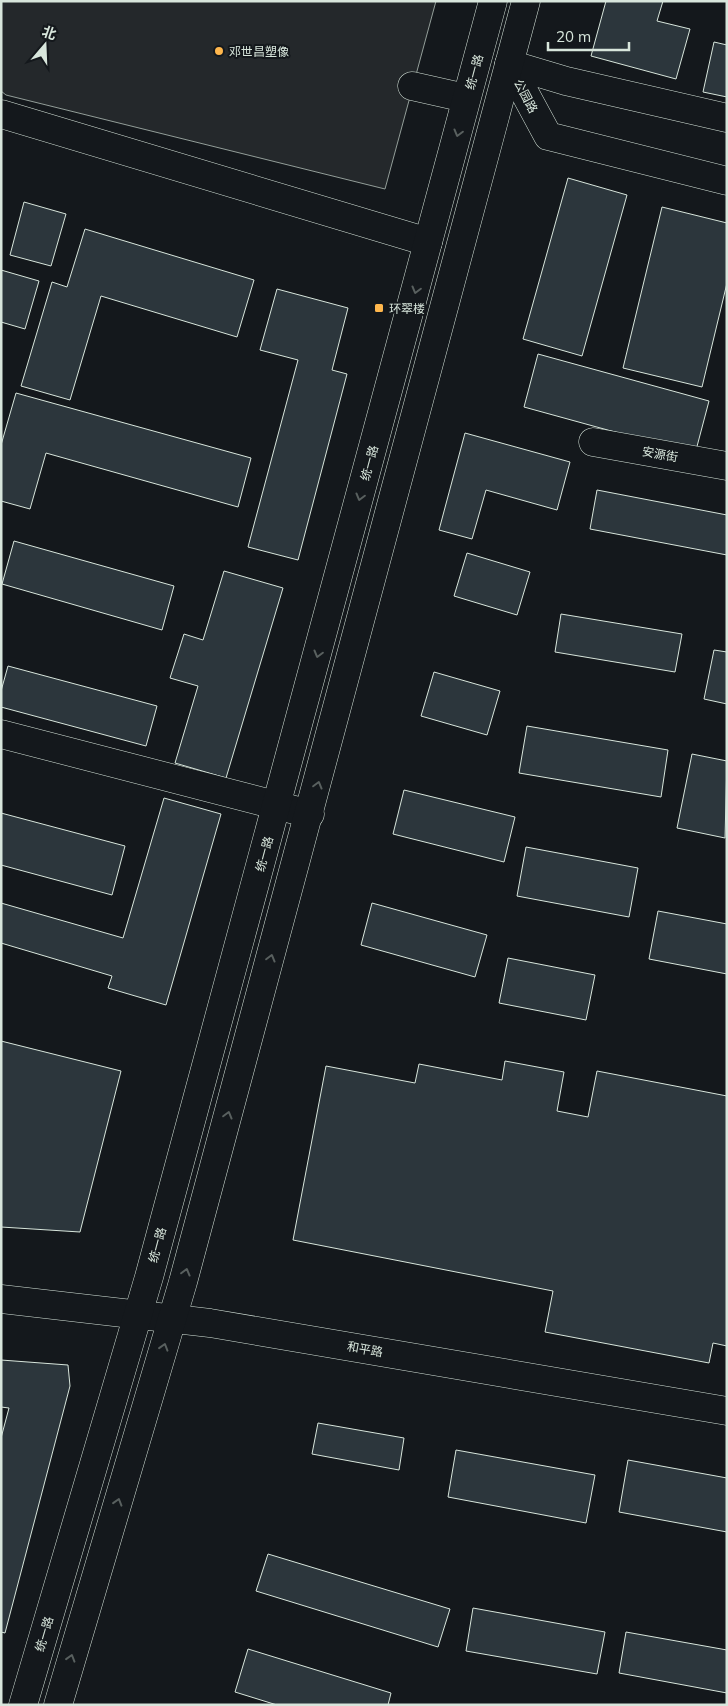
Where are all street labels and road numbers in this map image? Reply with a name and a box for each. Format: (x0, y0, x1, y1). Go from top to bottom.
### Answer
street label: 统一路 (462, 53, 486, 91)
street label: 公园路 (511, 77, 541, 115)
street label: 安源街 (641, 443, 679, 465)
street label: 统一路 (357, 444, 381, 482)
street label: 统一路 (252, 835, 276, 873)
street label: 统一路 (145, 1226, 169, 1264)
street label: 和平路 (346, 1338, 384, 1360)
street label: 统一路 (32, 1615, 56, 1653)

